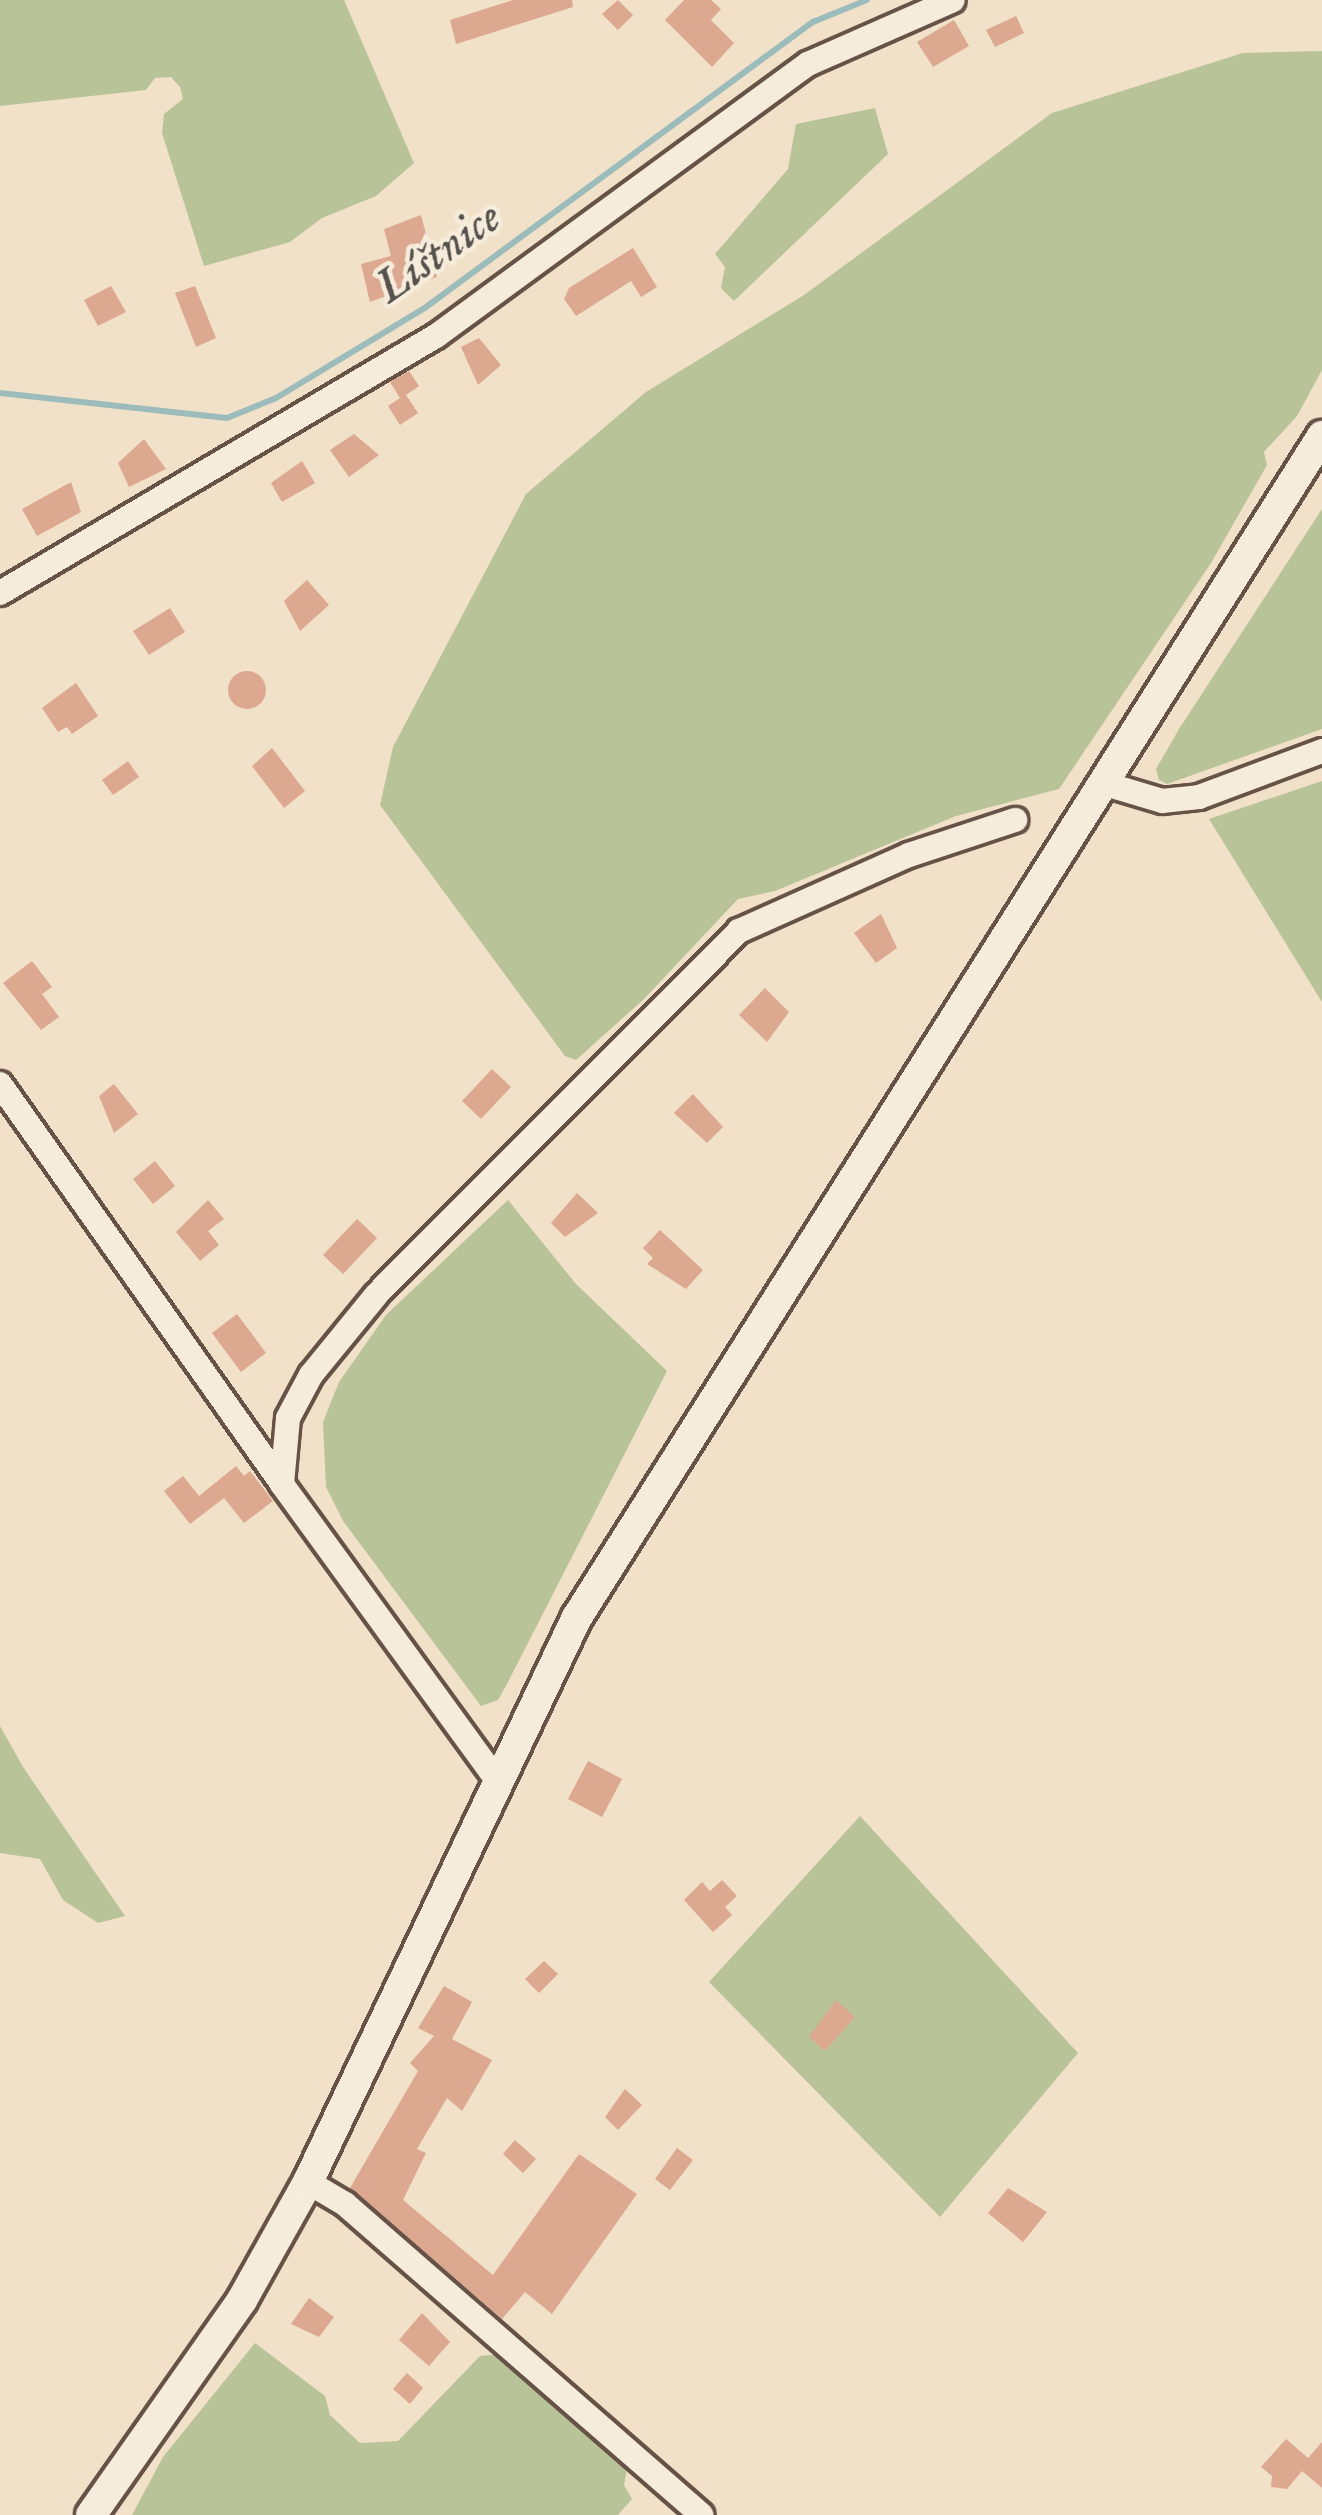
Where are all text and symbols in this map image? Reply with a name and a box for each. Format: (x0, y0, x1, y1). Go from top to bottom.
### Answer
water label: Líštnice (365, 190, 513, 318)

